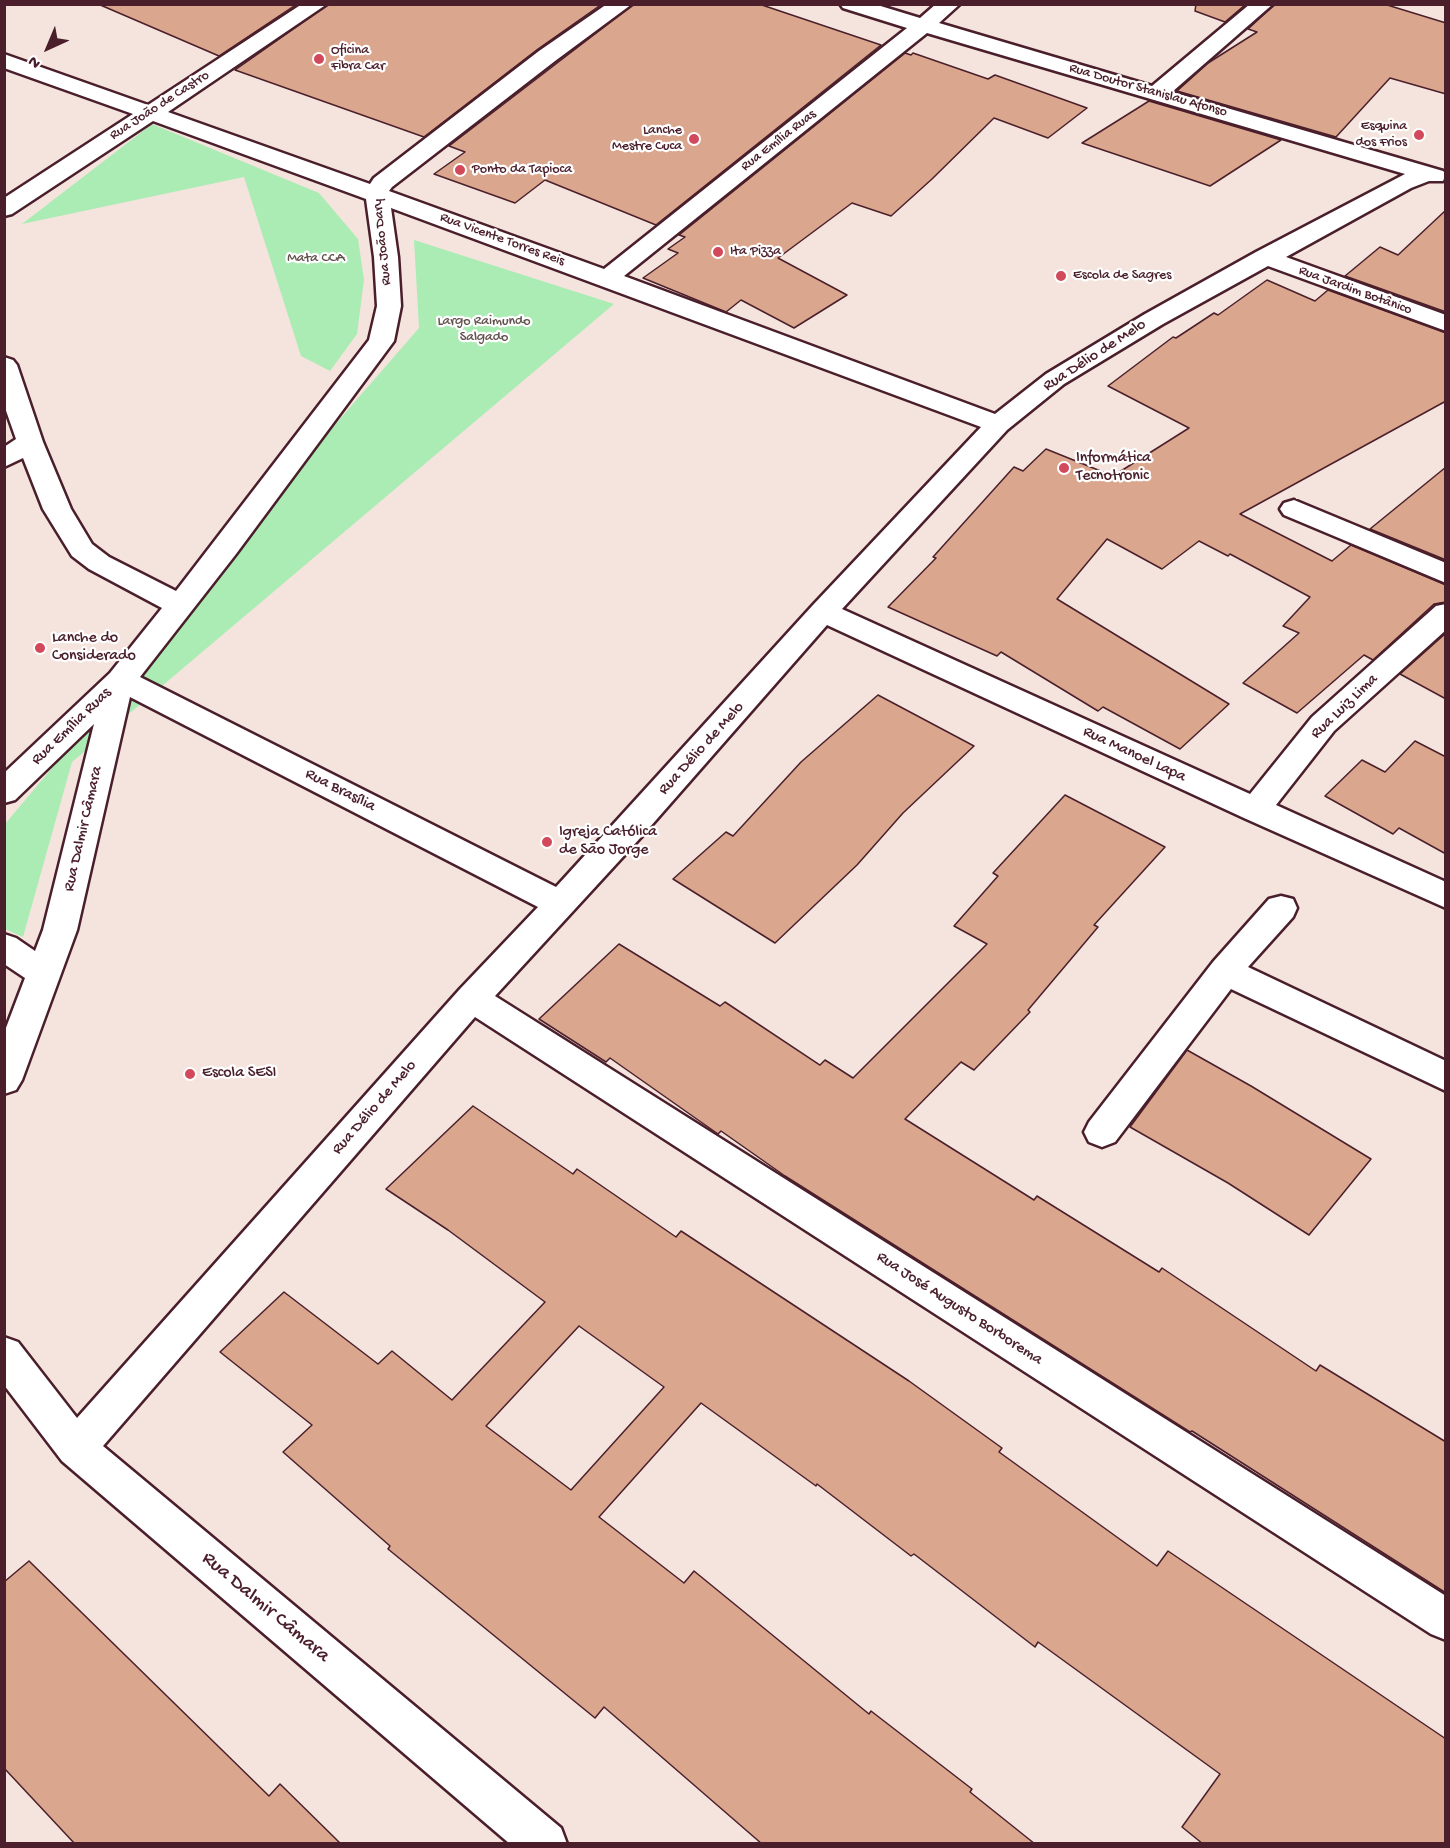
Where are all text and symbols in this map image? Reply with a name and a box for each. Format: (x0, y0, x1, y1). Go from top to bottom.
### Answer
north arrow (18, 18, 78, 78)
place label: Oficina Fibra Car (331, 43, 385, 76)
text: N (25, 51, 46, 72)
marker: Oficina Fibra Car (312, 52, 326, 66)
street label: Rua Doutor Stanislau Afonso (1067, 60, 1229, 122)
street label: Rua João de Castro (107, 68, 213, 144)
street label: Rua Emília Ruas (738, 106, 820, 176)
place label: Esquina dos Frios (1355, 119, 1407, 152)
place label: Lanche Mestre Cuca (612, 123, 682, 156)
marker: Esquina dos Frios (1412, 128, 1426, 142)
marker: Lanche Mestre Cuca (687, 132, 701, 146)
place label: Ponto da Tapioca (472, 162, 572, 178)
marker: Ponto da Tapioca (453, 163, 467, 177)
street label: Rua João Dary (370, 198, 396, 286)
street label: Rua Vicente Torres Reis (437, 210, 567, 270)
place label: Ita Pizza (730, 244, 781, 260)
marker: Ita Pizza (711, 245, 725, 259)
park label: Mata CCA (287, 251, 345, 267)
street label: Rua Jardim Botânico (1296, 263, 1414, 319)
place label: Escola de Sagres (1073, 268, 1171, 284)
marker: Escola de Sagres (1054, 269, 1068, 283)
park label: Largo Raimundo Salgado (437, 314, 531, 346)
street label: Rua Délio de Melo (1040, 316, 1150, 396)
place label: Informática Tecnotronic (1076, 449, 1151, 487)
marker: Informática Tecnotronic (1057, 461, 1071, 475)
place label: Lanche do Considerado (52, 629, 136, 667)
marker: Lanche do Considerado (33, 641, 47, 655)
street label: Rua Luiz Lima (1307, 670, 1383, 744)
street label: Rua Emília Ruas (28, 684, 116, 770)
street label: Rua Délio de Melo (655, 698, 749, 800)
street label: Rua Manoel Lapa (1079, 723, 1189, 787)
street label: Rua Dalmir Câmara (60, 764, 108, 894)
street label: Rua Brasília (302, 765, 378, 817)
place label: Igreja Católica de São Jorge (559, 823, 657, 861)
marker: Igreja Católica de São Jorge (540, 835, 554, 849)
street label: Rua Délio de Melo (329, 1057, 421, 1159)
place label: Escola SESI (202, 1064, 276, 1084)
marker: Escola SESI (183, 1067, 197, 1081)
street label: Rua José Augusto Borborema (872, 1248, 1046, 1370)
street label: Rua Dalmir Câmara (196, 1547, 334, 1669)

